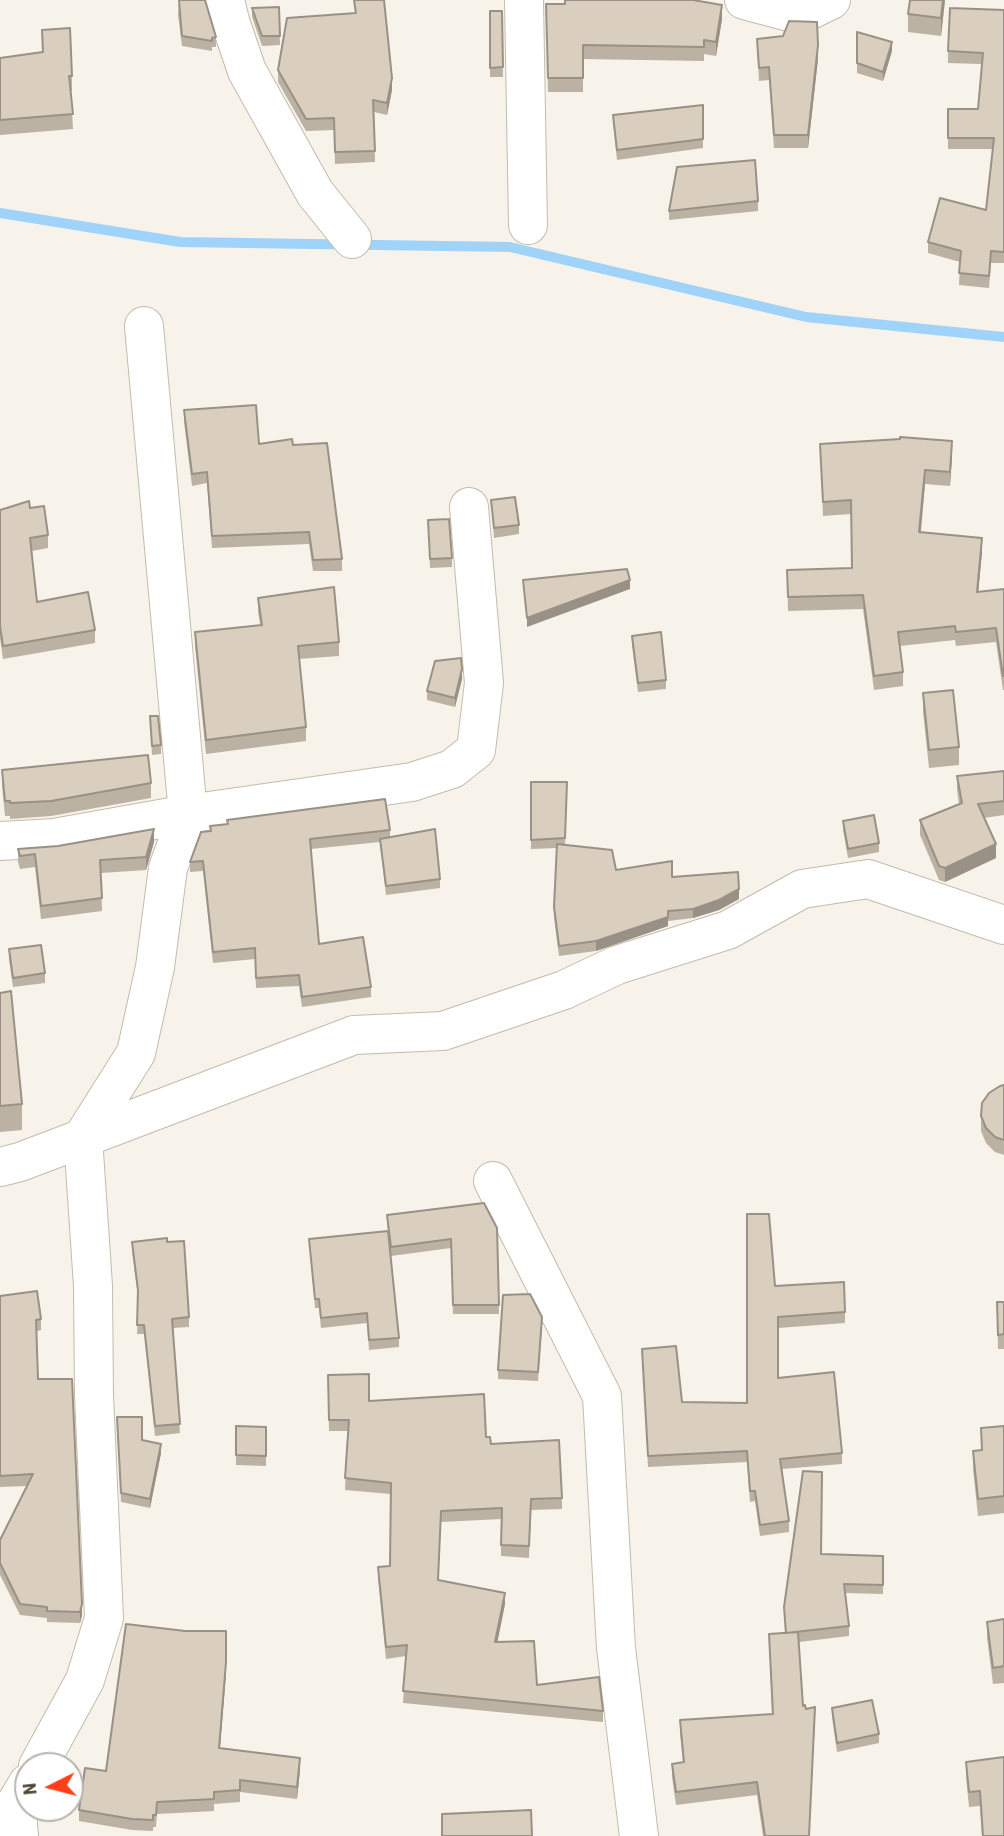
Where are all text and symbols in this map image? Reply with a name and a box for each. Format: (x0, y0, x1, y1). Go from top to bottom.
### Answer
north arrow (14, 1752, 84, 1822)
text: N (18, 1782, 42, 1796)

